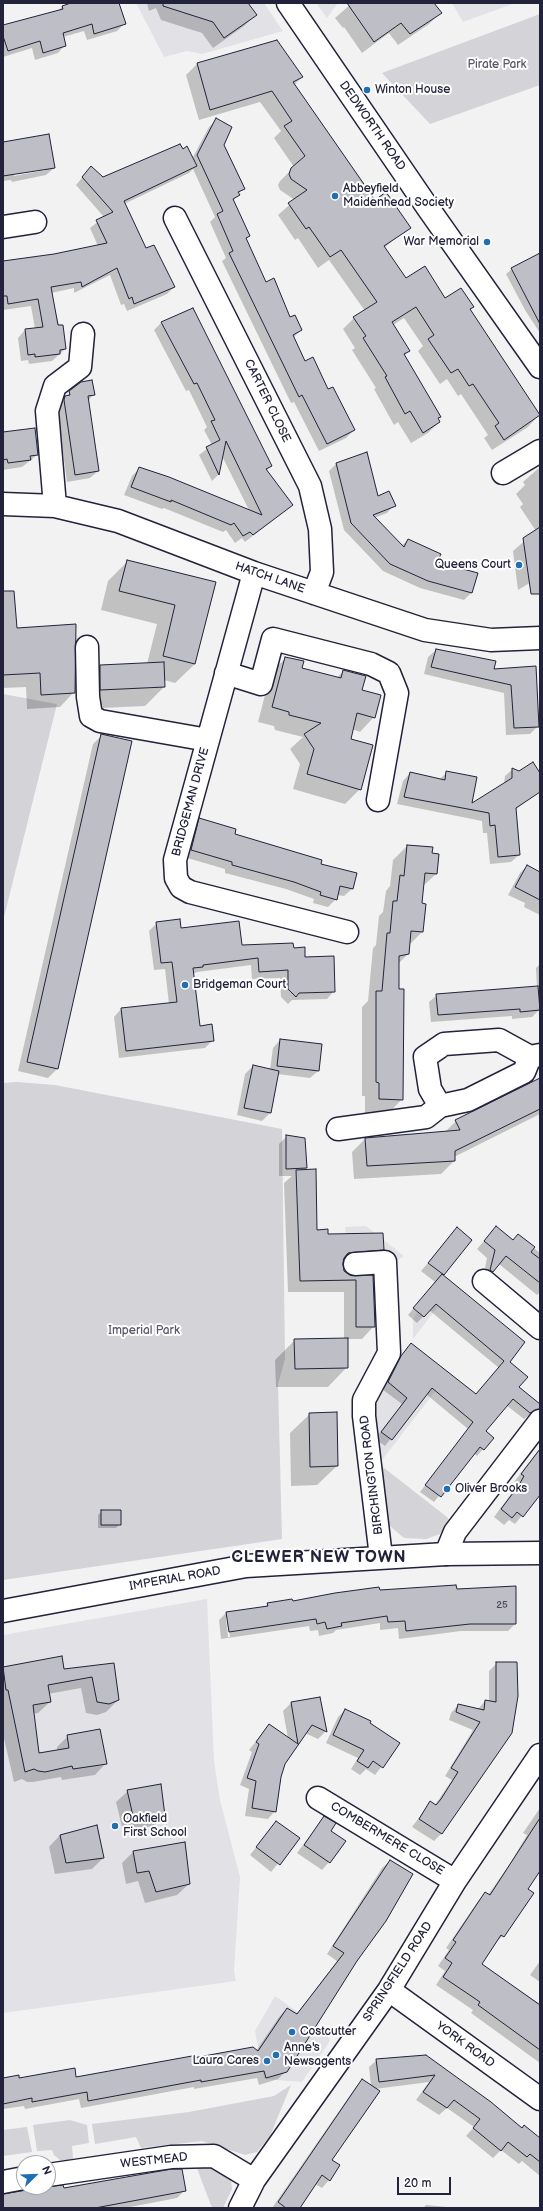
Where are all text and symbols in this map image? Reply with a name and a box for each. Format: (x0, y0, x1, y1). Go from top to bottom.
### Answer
park label: Pirate Park (468, 58, 526, 72)
street label: DEDWORTH ROAD (336, 79, 408, 173)
place label: Winton House (375, 83, 450, 97)
marker: Winton House (362, 85, 372, 95)
place label: Abbeyfield Maidenhead Society (343, 182, 454, 210)
marker: Abbeyfield Maidenhead Society (330, 191, 340, 201)
place label: War Memorial (404, 235, 479, 249)
marker: War Memorial (482, 237, 492, 247)
street label: CARTER CLOSE (241, 357, 293, 445)
place label: Queens Court (435, 558, 511, 572)
street label: HATCH LANE (233, 559, 307, 597)
marker: Queens Court (514, 560, 524, 570)
street label: BRIDGEMAN DRIVE (170, 746, 212, 858)
place label: Bridgeman Court (193, 978, 286, 992)
marker: Bridgeman Court (180, 980, 190, 990)
park label: Imperial Park (108, 1324, 180, 1338)
street label: BIRCHINGTON ROAD (358, 1414, 386, 1536)
place label: Oliver Brooks (455, 1482, 527, 1496)
marker: Oliver Brooks (442, 1484, 452, 1494)
district label: CLEWER NEW TOWN (232, 1548, 406, 1568)
street label: IMPERIAL ROAD (128, 1564, 222, 1594)
house number: 25 (496, 1599, 508, 1611)
street label: COMBERMERE CLOSE (328, 1799, 446, 1879)
place label: Oakfield First School (123, 1812, 187, 1840)
marker: Oakfield First School (110, 1821, 120, 1831)
street label: SPRINGFIELD ROAD (360, 1919, 436, 2025)
street label: YORK ROAD (433, 2019, 497, 2071)
place label: Costcutter (300, 2025, 356, 2039)
marker: Costcutter (287, 2027, 297, 2037)
place label: Anne's Newsagents (284, 2041, 351, 2069)
marker: Anne's Newsagents (271, 2050, 281, 2060)
place label: Laura Cares (192, 2054, 259, 2068)
marker: Laura Cares (262, 2056, 272, 2066)
street label: WESTMEAD (120, 2150, 188, 2172)
north arrow (16, 2155, 56, 2195)
text: N (39, 2164, 54, 2177)
scale bar (399, 2169, 453, 2195)
text: 20 m (404, 2176, 431, 2191)

